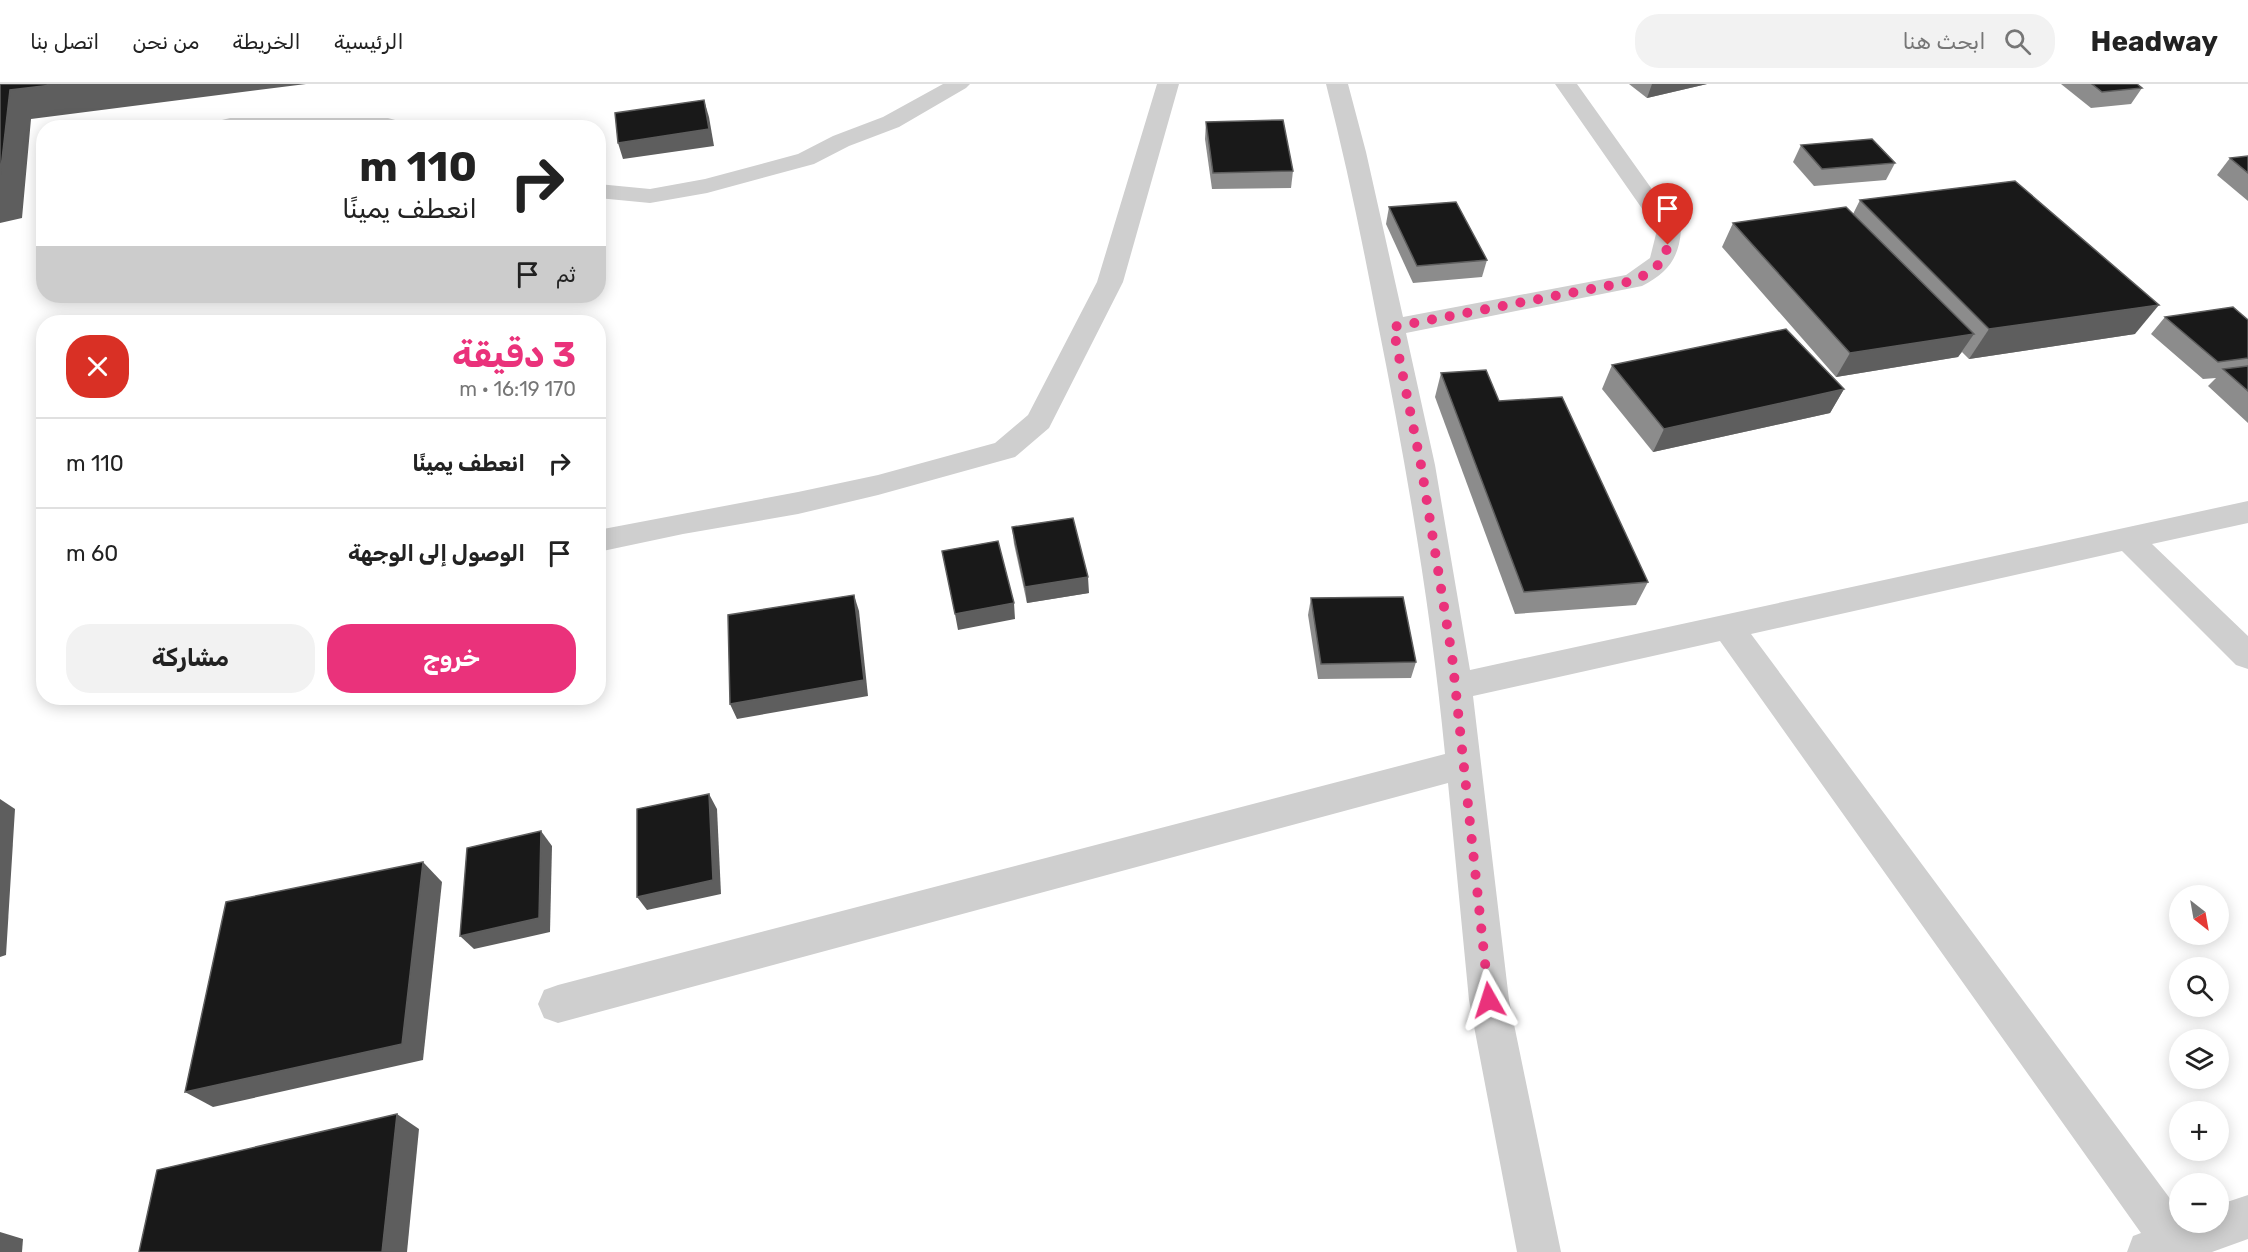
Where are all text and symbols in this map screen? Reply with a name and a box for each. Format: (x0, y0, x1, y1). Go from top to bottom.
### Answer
search box (1635, 14, 2055, 68)
icon: search (2001, 25, 2034, 58)
text: Headway (2091, 25, 2218, 58)
text: ابحث هنا (1903, 28, 1986, 55)
text: اتصل بنا (30, 29, 99, 54)
text: من نحن (132, 29, 199, 54)
text: الخريطة (232, 29, 301, 54)
text: الرئيسية (334, 29, 404, 54)
text: 110 m (359, 142, 477, 192)
icon: right (498, 144, 576, 222)
pin (1642, 183, 1693, 245)
icon: arrive (1651, 192, 1684, 225)
text: انعطف يمينًا (342, 193, 477, 225)
icon: arrive (511, 258, 544, 291)
text: ثم (556, 261, 576, 288)
text: 3 دقيقة (452, 333, 576, 376)
button: close (66, 335, 129, 398)
text: 170 m · 16:19 (459, 377, 576, 401)
icon: right (543, 447, 576, 480)
text: 110 m (66, 450, 124, 477)
text: انعطف يمينًا (412, 450, 525, 477)
icon: arrive (543, 537, 576, 570)
text: 60 m (66, 540, 118, 567)
text: الوصول إلى الوجهة (348, 540, 525, 567)
button: مشاركة (66, 624, 315, 693)
button: خروج (327, 624, 576, 693)
north arrow (2169, 885, 2229, 945)
map controls (2169, 885, 2229, 1233)
button: search (2169, 957, 2229, 1017)
position arrow (1457, 968, 1521, 1032)
button: layers (2169, 1029, 2229, 1089)
button: + (2169, 1101, 2229, 1161)
button: − (2169, 1173, 2229, 1233)

